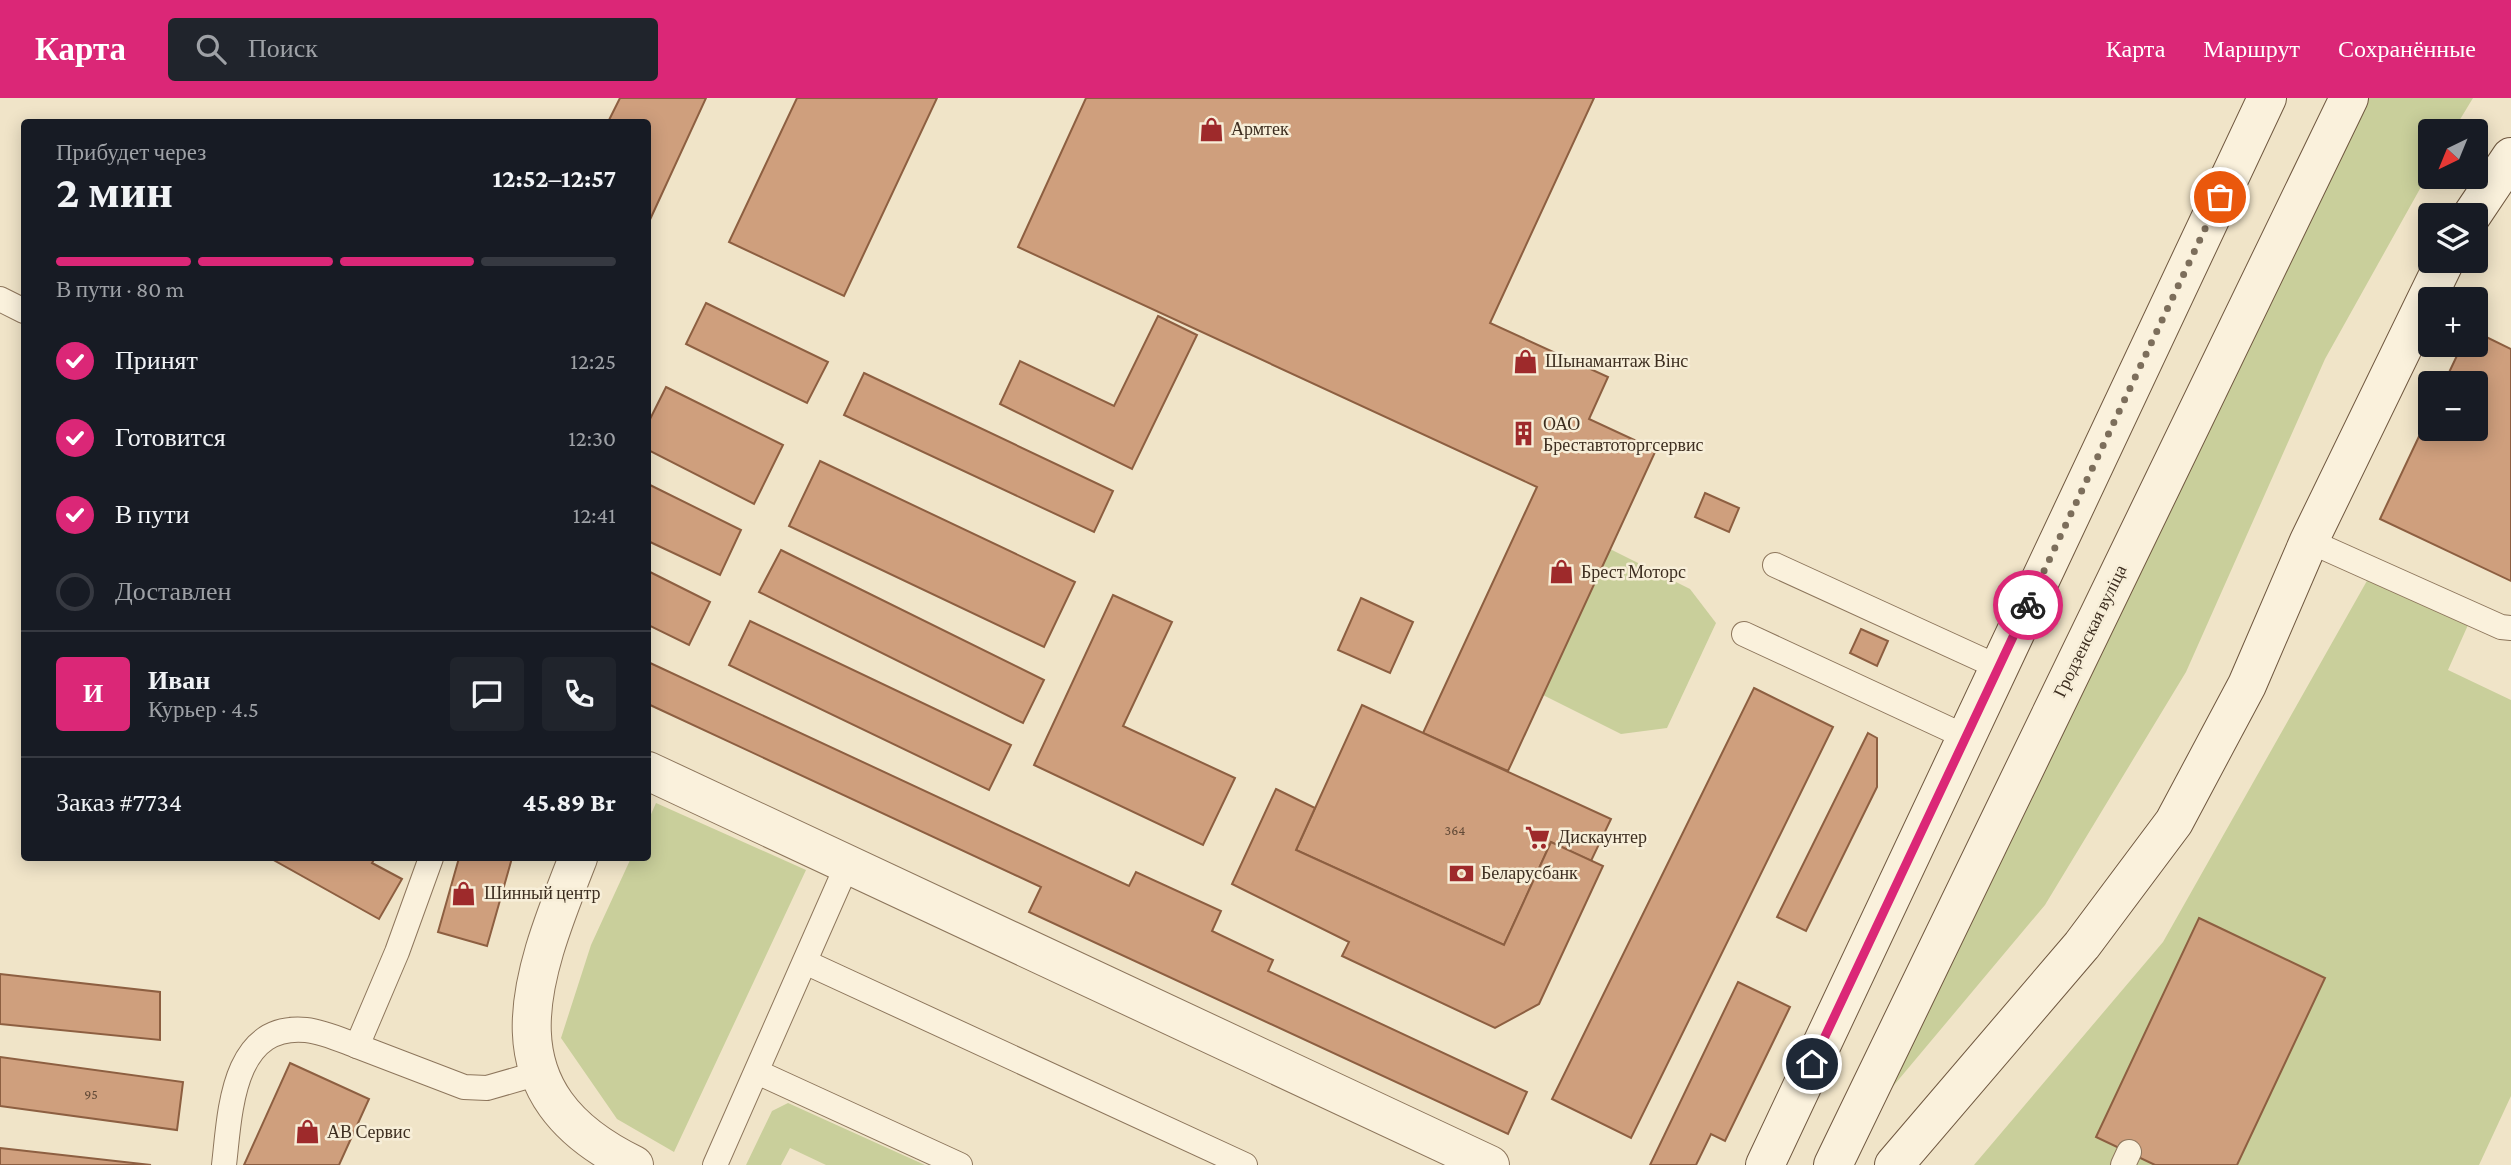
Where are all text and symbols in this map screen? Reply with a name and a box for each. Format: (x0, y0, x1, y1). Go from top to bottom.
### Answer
search box (168, 18, 658, 81)
text: Карта (35, 30, 126, 67)
icon: search (192, 30, 230, 68)
text: Поиск (248, 34, 318, 63)
text: Карта (2106, 35, 2165, 62)
text: Маршрут (2203, 35, 2300, 62)
text: Сохранённые (2338, 35, 2476, 62)
shop icon: Армтек (1197, 115, 1225, 143)
place label: Армтек (1231, 119, 1289, 139)
north arrow (2418, 119, 2488, 189)
map controls (2418, 119, 2488, 441)
text: Прибудет через (56, 139, 206, 165)
text: 12:52–12:57 (493, 164, 616, 193)
text: 2 мин (56, 166, 173, 217)
pin (2190, 167, 2250, 227)
icon: bag (2201, 178, 2239, 216)
button: layers (2418, 203, 2488, 273)
text: В пути · 80 m (56, 276, 184, 302)
button: + (2418, 287, 2488, 357)
icon: check (56, 342, 94, 380)
text: Принят (115, 346, 198, 375)
shop icon: Шынамантаж Вінс (1511, 347, 1539, 375)
text: 12:25 (570, 348, 616, 374)
place label: Шынамантаж Вінс (1545, 351, 1688, 371)
button: − (2418, 371, 2488, 441)
place label: ОАО Бреставтоторгсервис (1543, 414, 1704, 455)
icon: check (56, 419, 94, 457)
building icon: ОАО Бреставтоторгсервис (1509, 420, 1537, 448)
text: Готовится (115, 423, 226, 452)
text: 12:30 (568, 425, 616, 451)
icon: check (56, 496, 94, 534)
text: В пути (115, 500, 189, 529)
text: 12:41 (573, 502, 616, 528)
shop icon: Брест Моторс (1547, 558, 1575, 586)
place label: Брест Моторс (1581, 562, 1686, 582)
street label: Гродзенская вуліца (2049, 562, 2131, 700)
courier (1993, 570, 2063, 640)
text: Доставлен (115, 577, 232, 606)
icon: bike (2009, 586, 2047, 624)
button: chat (450, 657, 524, 731)
button: phone (542, 657, 616, 731)
text: Иван (148, 666, 210, 695)
text: И (83, 679, 103, 708)
text: Курьер · 4.5 (148, 696, 259, 722)
text: Заказ #7734 (56, 788, 182, 817)
text: 45.89 Br (523, 788, 616, 817)
house number: 364 (1445, 822, 1465, 838)
supermarket icon: Дискаунтер (1524, 823, 1552, 851)
place label: Дискаунтер (1558, 827, 1647, 847)
bank icon: Беларусбанк (1447, 859, 1475, 887)
place label: Беларусбанк (1481, 863, 1578, 883)
shop icon: Шинный центр (450, 879, 478, 907)
place label: Шинный центр (484, 883, 601, 903)
pin (1782, 1034, 1842, 1094)
icon: home (1793, 1045, 1831, 1083)
house number: 95 (84, 1086, 98, 1102)
shop icon: АВ Сервис (293, 1118, 321, 1146)
place label: АВ Сервис (327, 1122, 411, 1142)

